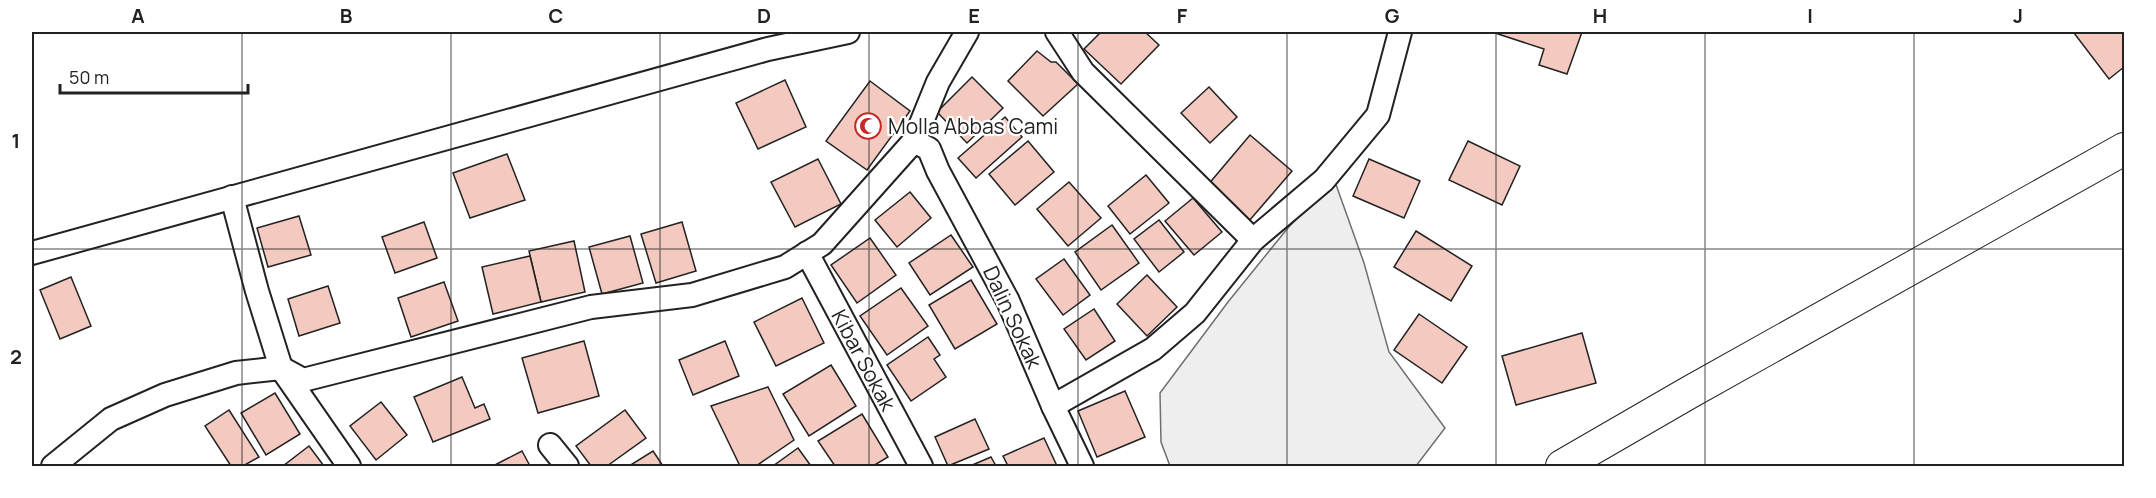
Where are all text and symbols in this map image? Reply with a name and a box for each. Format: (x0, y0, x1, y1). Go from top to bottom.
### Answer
text: A (131, 2, 145, 29)
text: B (340, 2, 353, 29)
text: C (549, 2, 563, 29)
text: D (757, 2, 771, 29)
text: E (968, 2, 980, 29)
text: F (1177, 2, 1188, 29)
text: G (1385, 2, 1400, 29)
text: H (1593, 2, 1607, 29)
text: I (1807, 2, 1813, 29)
text: J (2013, 2, 2023, 29)
scale bar (60, 57, 248, 95)
text: 50 m (69, 65, 109, 89)
mosque icon: Molla Abbas Cami (853, 111, 883, 141)
place label: Molla Abbas Cami (888, 112, 1058, 140)
text: 1 (12, 127, 20, 154)
street label: Dalin Sokak (977, 261, 1049, 373)
street label: Kibar Sokak (826, 304, 903, 416)
text: 2 (10, 343, 22, 370)

